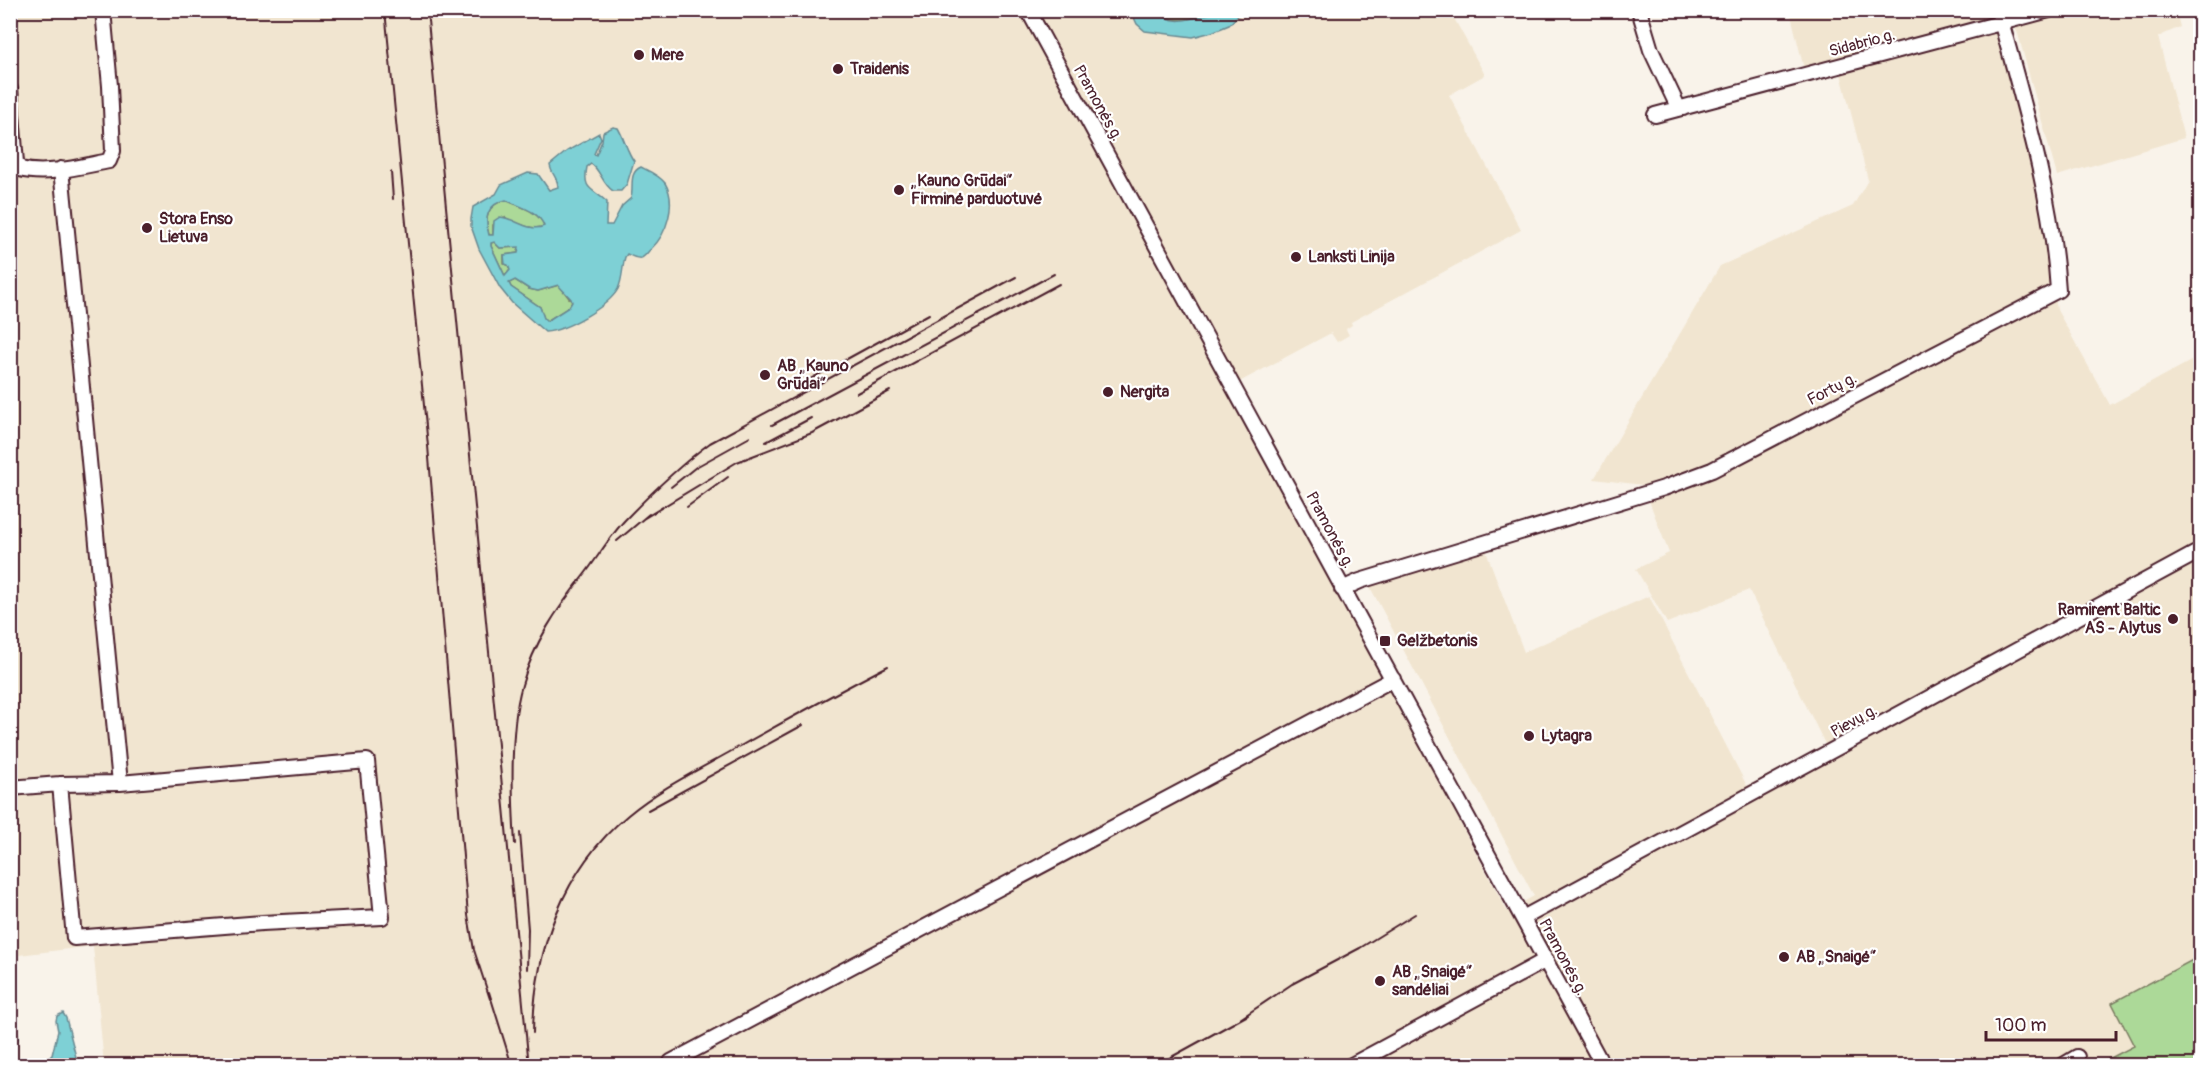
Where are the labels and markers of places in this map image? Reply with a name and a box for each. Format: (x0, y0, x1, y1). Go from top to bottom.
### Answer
place label: Mere (651, 45, 685, 65)
marker: Mere (632, 48, 646, 62)
place label: Traidenis (849, 59, 910, 79)
marker: Traidenis (831, 62, 845, 76)
place label: „Kauno Grūdai“ Firminė parduotuvė (911, 171, 1043, 209)
marker: „Kauno Grūdai“ Firminė parduotuvė (892, 183, 906, 197)
place label: Stora Enso Lietuva (159, 209, 233, 247)
marker: Stora Enso Lietuva (140, 221, 154, 235)
place label: Lanksti Linija (1308, 247, 1395, 267)
marker: Lanksti Linija (1289, 250, 1303, 264)
place label: AB „Kauno Grūdai“ (777, 356, 849, 394)
marker: AB „Kauno Grūdai“ (758, 368, 772, 382)
place label: Nergita (1120, 382, 1170, 402)
marker: Nergita (1101, 385, 1115, 399)
place label: Ramirent Baltic AS - Alytus (2058, 600, 2162, 638)
marker: Ramirent Baltic AS - Alytus (2166, 612, 2180, 626)
place label: Gelžbetonis (1397, 631, 1478, 651)
marker: Gelžbetonis (1378, 634, 1392, 648)
place label: Lytagra (1541, 726, 1593, 746)
marker: Lytagra (1522, 729, 1536, 743)
place label: AB „Snaigė“ (1796, 947, 1877, 967)
marker: AB „Snaigė“ (1777, 950, 1791, 964)
place label: AB „Snaigė“ sandėliai (1392, 962, 1473, 1000)
marker: AB „Snaigė“ sandėliai (1373, 974, 1387, 988)

